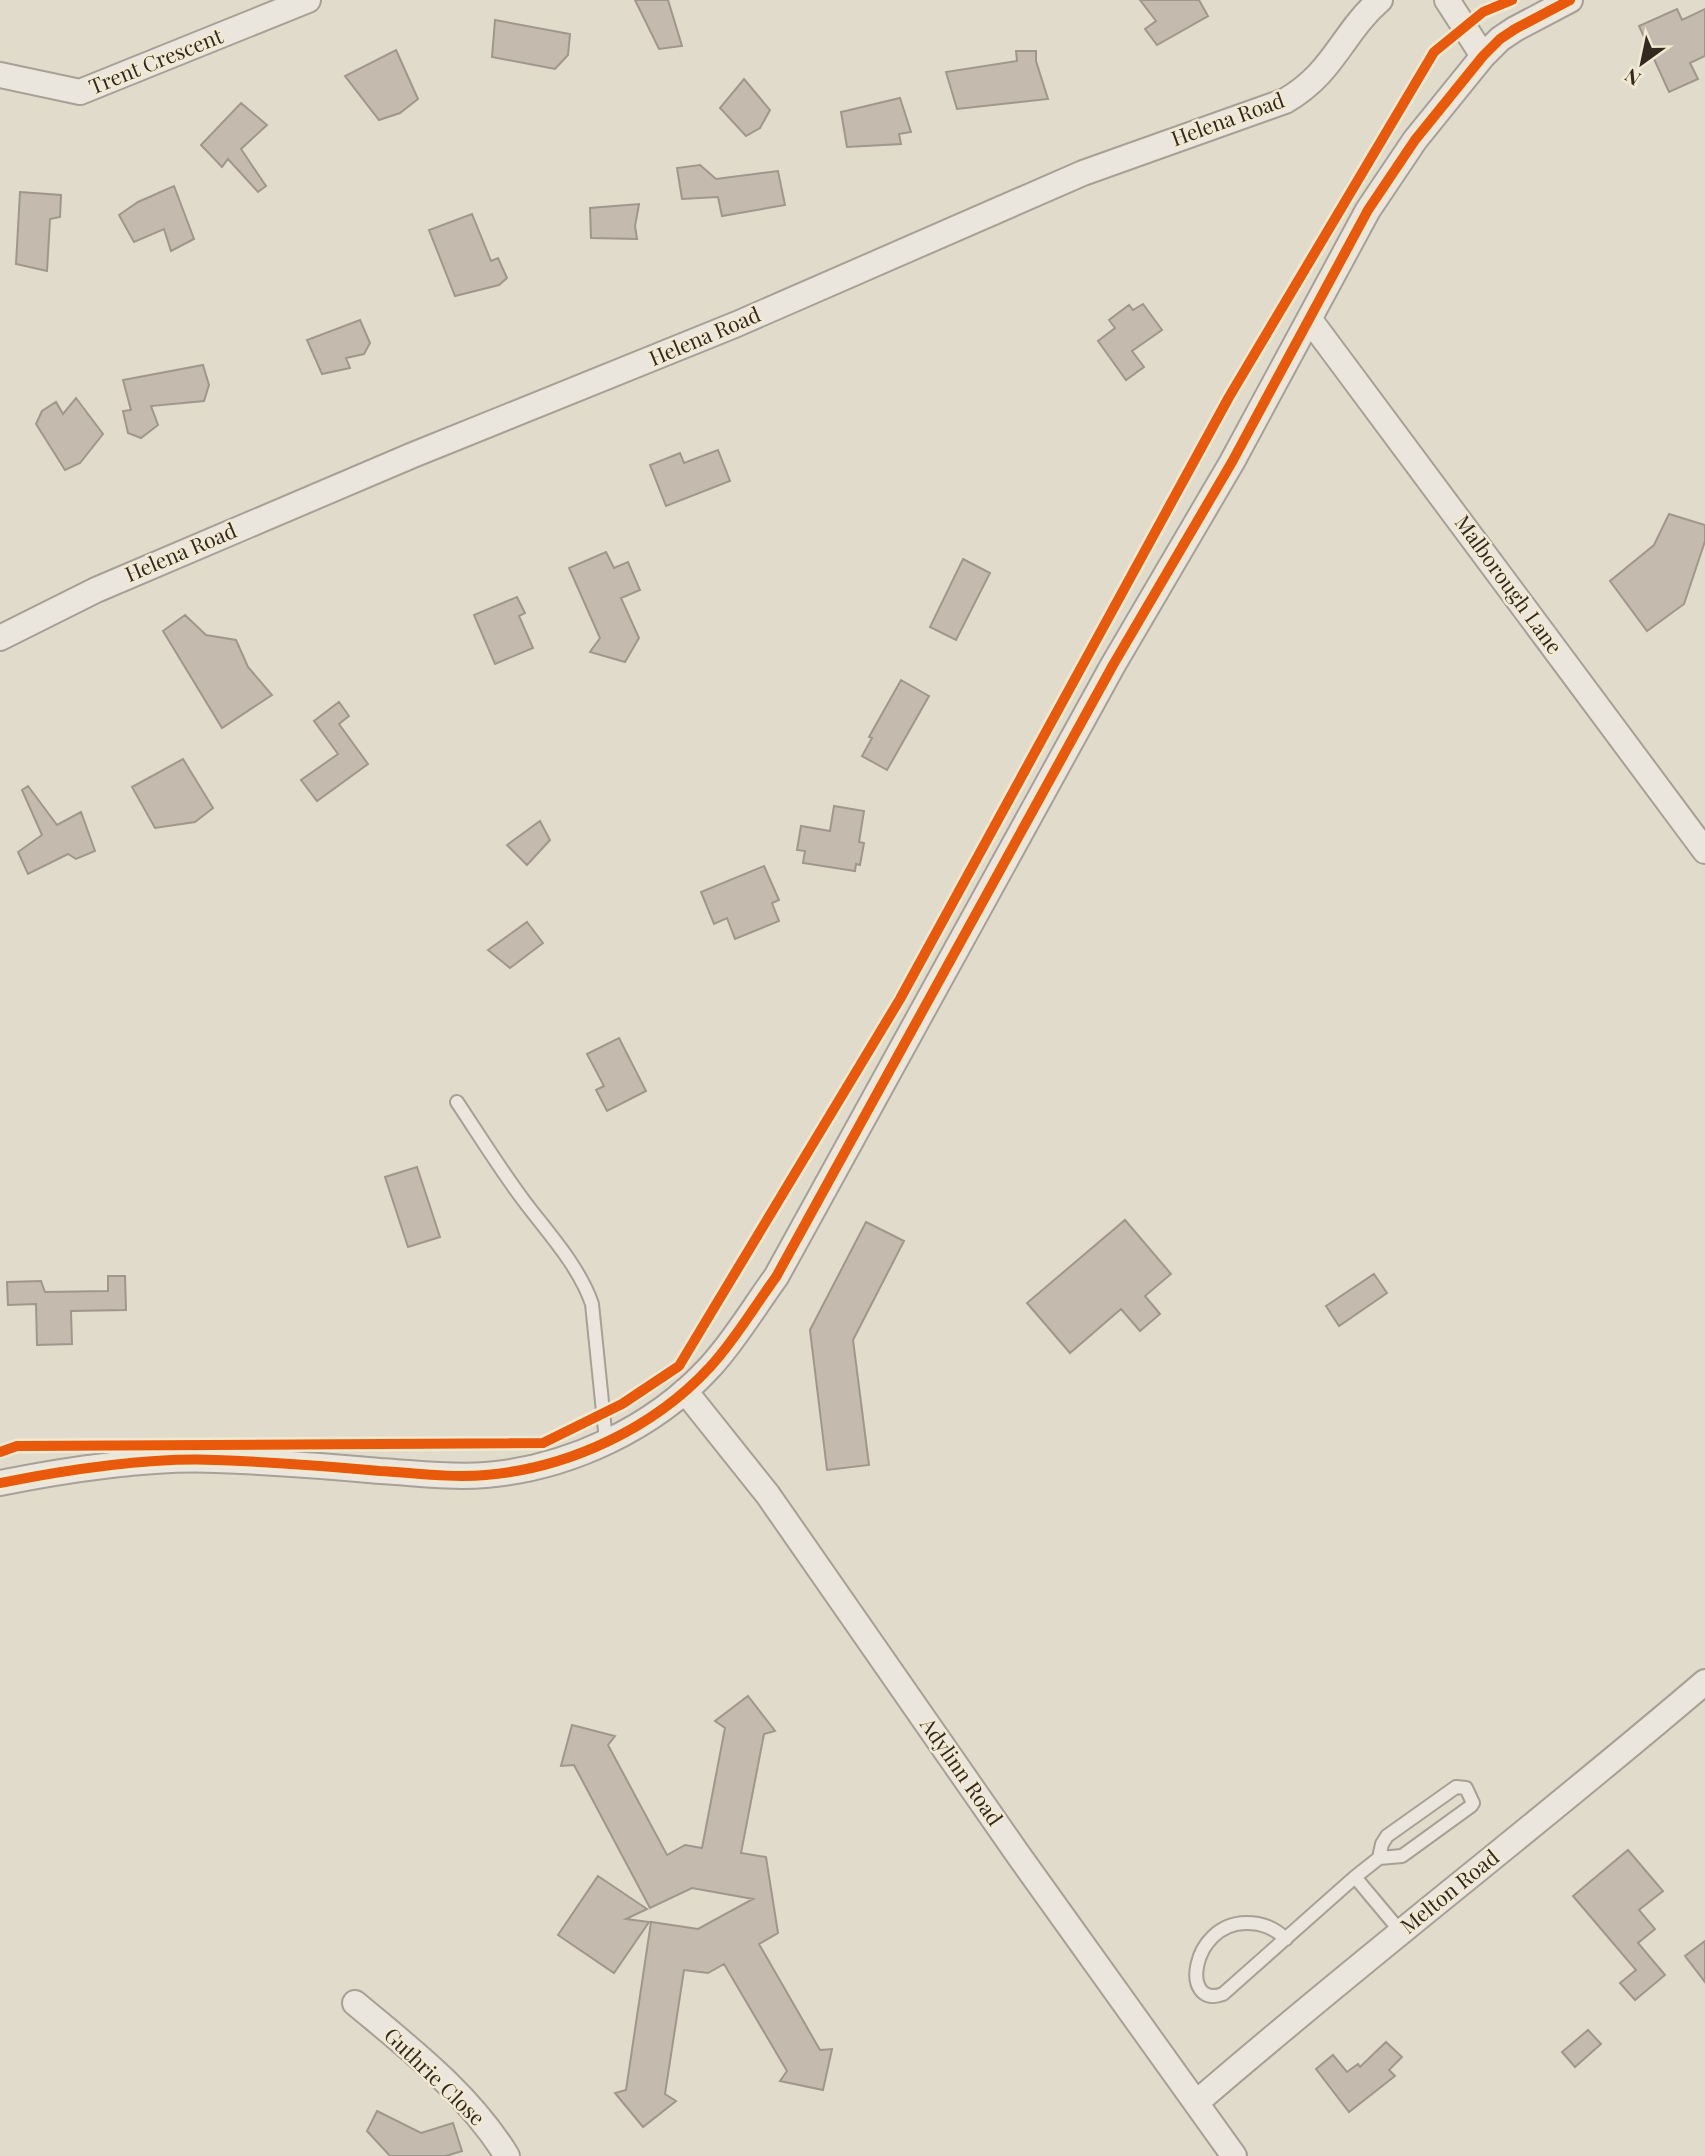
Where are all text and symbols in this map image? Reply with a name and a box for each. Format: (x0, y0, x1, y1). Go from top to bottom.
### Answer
street label: Trent Crescent (84, 20, 227, 100)
north arrow (1607, 28, 1677, 98)
text: N (1619, 63, 1645, 93)
street label: Helena Road (1167, 85, 1288, 152)
street label: Helena Road (644, 299, 764, 371)
street label: Malborough Lane (1450, 509, 1570, 659)
street label: Helena Road (120, 515, 240, 587)
street label: Adylinn Road (915, 1711, 1010, 1830)
street label: Melton Road (1394, 1842, 1504, 1939)
street label: Guthrie Close (379, 2020, 492, 2131)

